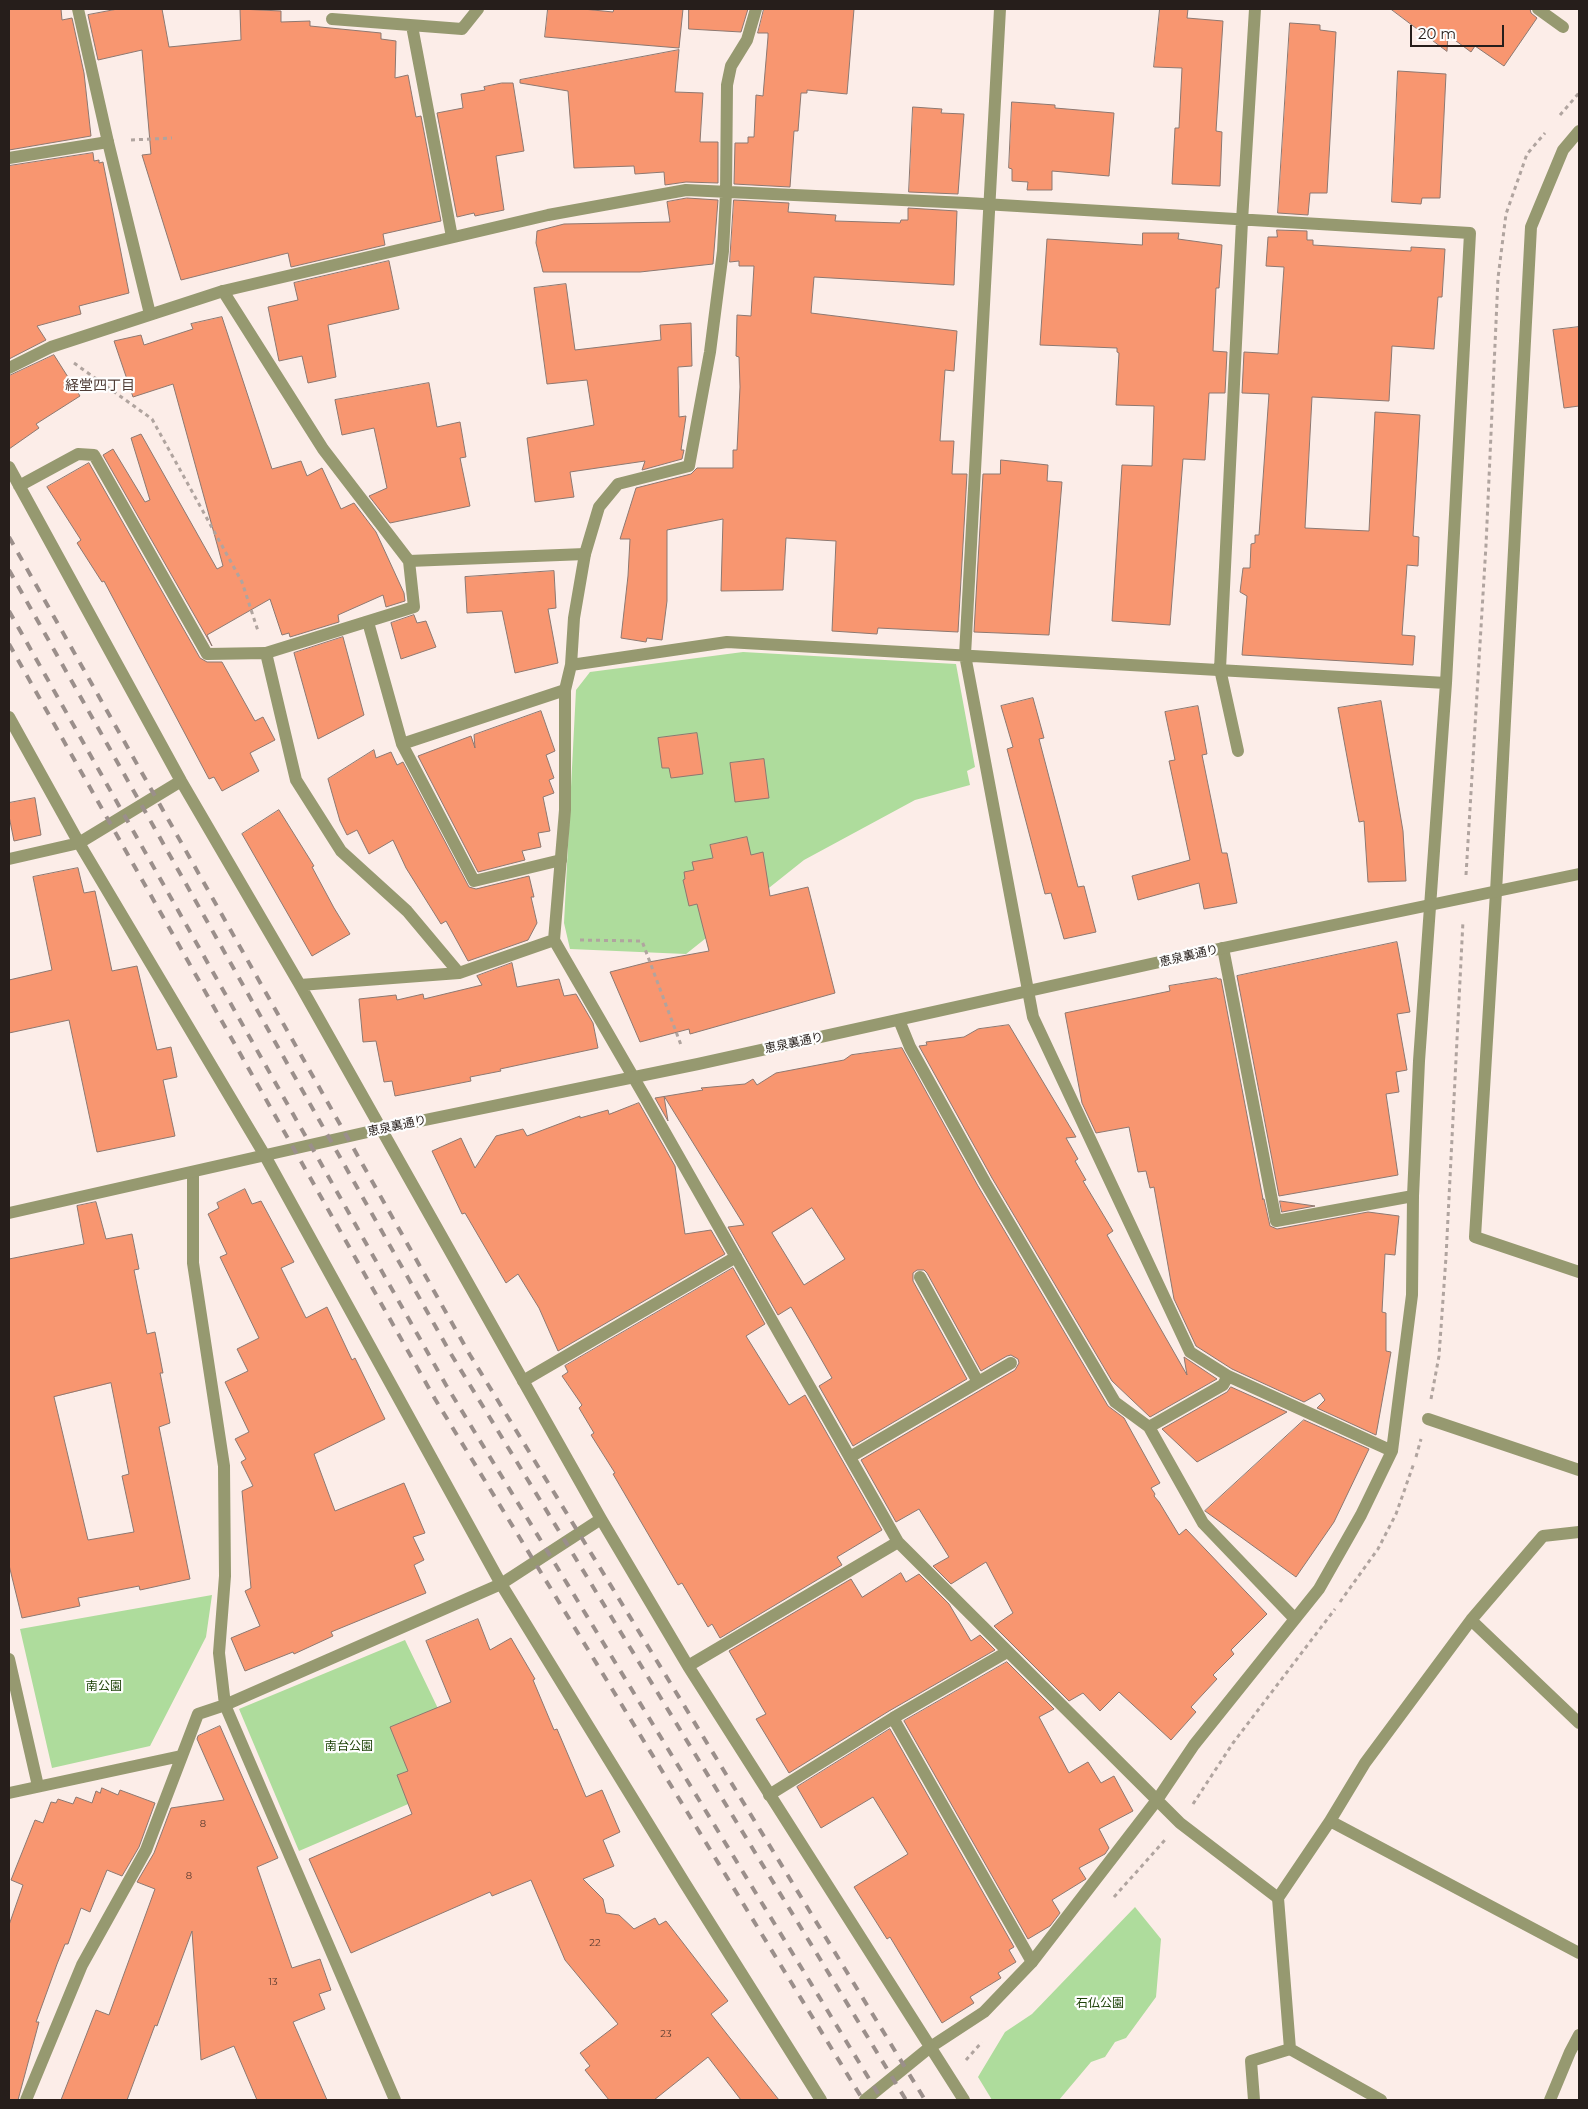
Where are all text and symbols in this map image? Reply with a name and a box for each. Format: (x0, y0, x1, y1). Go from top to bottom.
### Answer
scale bar (1413, 15, 1507, 47)
text: 20 m (1418, 24, 1456, 43)
district label: 経堂四丁目 (65, 378, 135, 394)
street label: 恵泉裏通り (1158, 942, 1220, 970)
street label: 恵泉裏通り (763, 1030, 825, 1056)
street label: 恵泉裏通り (366, 1113, 428, 1139)
park label: 南公園 (86, 1679, 122, 1693)
park label: 南台公園 (325, 1739, 373, 1753)
house number: 8 (200, 1818, 206, 1830)
house number: 8 (186, 1870, 192, 1882)
house number: 22 (589, 1937, 601, 1949)
house number: 13 (268, 1976, 278, 1988)
park label: 石仏公園 (1076, 1996, 1124, 2010)
house number: 23 (660, 2028, 672, 2040)

